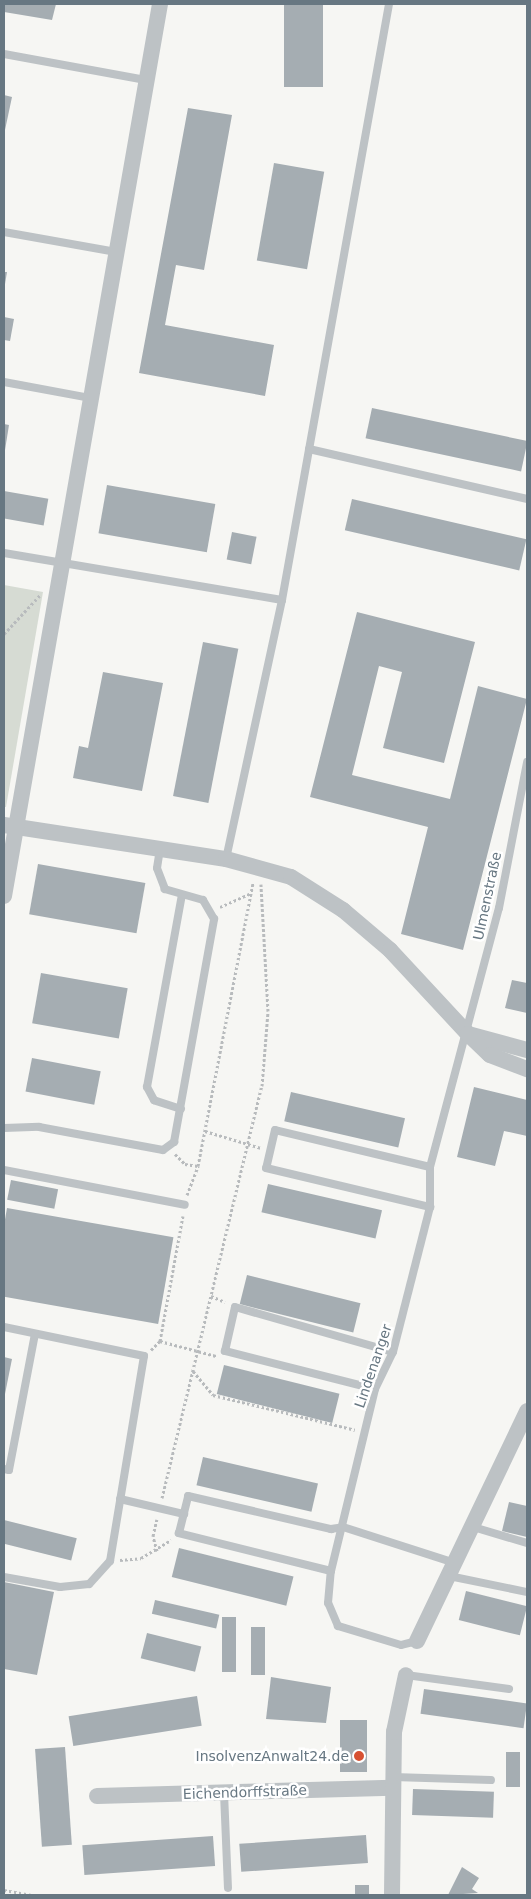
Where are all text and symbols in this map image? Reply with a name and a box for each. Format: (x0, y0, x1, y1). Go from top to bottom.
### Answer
street label: Ulmenstraße (469, 850, 505, 942)
street label: Lindenanger (351, 1322, 395, 1410)
place label: InsolvenzAnwalt24.de (196, 1748, 349, 1764)
marker: InsolvenzAnwalt24.de (353, 1750, 365, 1762)
street label: Eichendorffstraße (183, 1781, 307, 1803)

